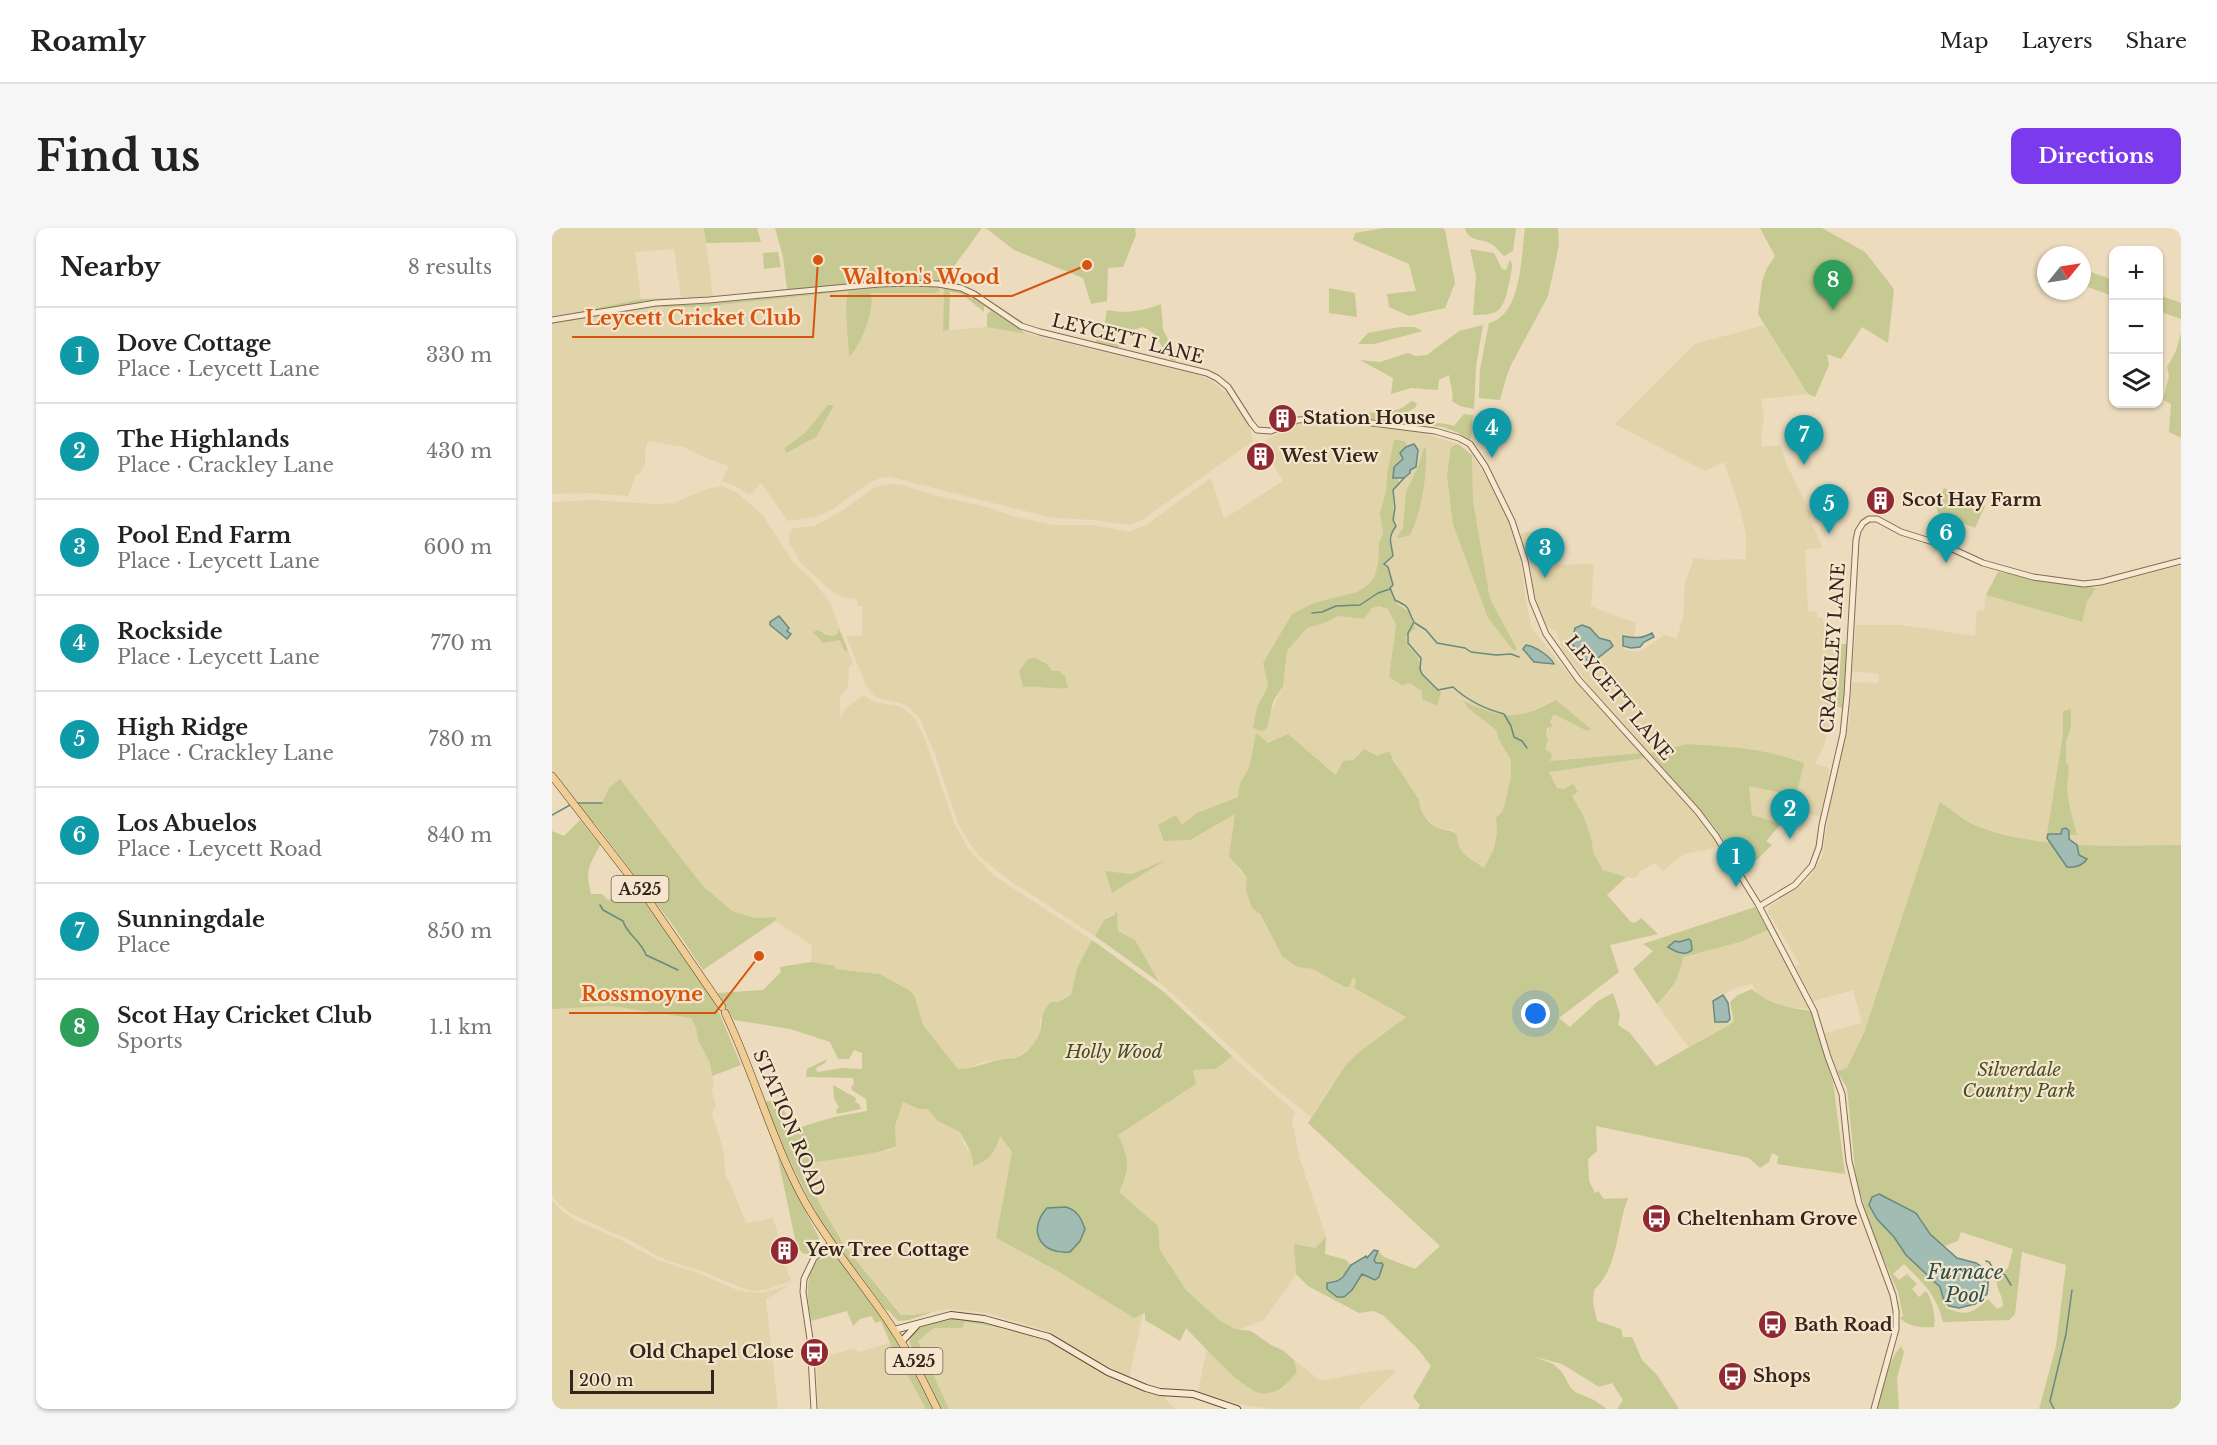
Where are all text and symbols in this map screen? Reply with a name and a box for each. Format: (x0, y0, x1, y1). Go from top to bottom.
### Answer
text: Roamly (30, 24, 146, 59)
text: Map (1940, 28, 1989, 54)
text: Layers (2022, 28, 2093, 54)
text: Share (2126, 28, 2187, 54)
button: Directions (2011, 128, 2181, 184)
text: Find us (36, 130, 200, 182)
north arrow (2037, 246, 2091, 300)
map controls (2109, 246, 2163, 408)
button: + (2109, 246, 2163, 300)
text: Nearby (60, 251, 161, 283)
text: 8 results (408, 255, 492, 279)
callout: Walton's Wood (830, 258, 1012, 296)
pin: 8 (1814, 260, 1852, 310)
text: Walton's Wood (841, 265, 1000, 289)
callout: Leycett Cricket Club (572, 299, 813, 337)
button: − (2109, 300, 2163, 354)
text: Leycett Cricket Club (585, 306, 801, 330)
street label: LEYCETT LANE (1050, 309, 1206, 369)
text: Dove Cottage (117, 330, 271, 357)
text: 1 (75, 343, 84, 367)
text: 330 m (426, 343, 492, 367)
button: layers (2109, 354, 2163, 408)
text: Place · Leycett Lane (117, 357, 320, 381)
building icon: Station House (1266, 402, 1298, 434)
place label: Station House (1303, 407, 1435, 429)
pin: 4 (1472, 408, 1512, 458)
pin: 7 (1784, 416, 1824, 465)
text: The Highlands (117, 426, 289, 453)
text: 2 (73, 439, 86, 463)
text: 430 m (427, 439, 492, 463)
building icon: West View (1244, 440, 1276, 472)
place label: West View (1280, 445, 1380, 467)
text: Place · Crackley Lane (117, 453, 334, 477)
pin: 5 (1810, 484, 1848, 534)
building icon: Scot Hay Farm (1865, 484, 1897, 516)
place label: Scot Hay Farm (1902, 489, 2042, 511)
pin: 6 (1926, 514, 1966, 563)
text: Pool End Farm (117, 522, 291, 549)
pin: 3 (1526, 528, 1564, 578)
text: 3 (73, 535, 86, 559)
text: 600 m (423, 535, 492, 559)
text: Place · Leycett Lane (117, 549, 320, 573)
street label: CRACKLEY LANE (1816, 562, 1850, 734)
text: Rockside (117, 618, 223, 645)
text: 4 (73, 631, 86, 655)
text: 770 m (430, 631, 492, 655)
street label: LEYCETT LANE (1560, 631, 1678, 765)
text: Place · Leycett Lane (117, 645, 320, 669)
text: High Ridge (117, 714, 248, 741)
text: 5 (74, 727, 85, 751)
text: 780 m (428, 727, 492, 751)
text: Place · Crackley Lane (117, 741, 334, 765)
pin: 2 (1770, 790, 1810, 839)
text: Los Abuelos (117, 810, 257, 837)
text: 6 (73, 823, 86, 847)
text: 840 m (427, 823, 492, 847)
text: Place · Leycett Road (117, 837, 322, 861)
pin: 1 (1716, 838, 1756, 887)
road number: A525 (612, 876, 668, 902)
text: Sunningdale (117, 906, 265, 933)
text: 7 (74, 919, 85, 943)
text: 850 m (427, 919, 492, 943)
text: Place (117, 933, 171, 957)
callout: Rossmoyne (569, 975, 715, 1013)
text: Rossmoyne (581, 982, 703, 1006)
your location (1521, 999, 1550, 1028)
text: Scot Hay Cricket Club (117, 1002, 372, 1029)
text: 8 (73, 1015, 86, 1039)
text: 1.1 km (429, 1015, 492, 1039)
text: Sports (117, 1029, 183, 1053)
park label: Holly Wood (1065, 1041, 1163, 1063)
street label: STATION ROAD (748, 1046, 830, 1200)
park label: Silverdale Country Park (1963, 1059, 2075, 1102)
bus stop icon: Cheltenham Grove (1640, 1203, 1672, 1235)
place label: Cheltenham Grove (1677, 1208, 1857, 1230)
building icon: Yew Tree Cottage (769, 1234, 801, 1266)
place label: Yew Tree Cottage (805, 1239, 969, 1261)
water label: Furnace Pool (1926, 1260, 2003, 1307)
bus stop icon: Bath Road (1757, 1309, 1789, 1341)
place label: Bath Road (1794, 1314, 1893, 1336)
bus stop icon: Old Chapel Close (799, 1336, 831, 1368)
place label: Old Chapel Close (629, 1341, 794, 1363)
road number: A525 (886, 1348, 943, 1374)
bus stop icon: Shops (1716, 1360, 1748, 1392)
place label: Shops (1753, 1365, 1811, 1387)
scale bar (570, 1367, 714, 1394)
text: 200 m (579, 1370, 633, 1390)

